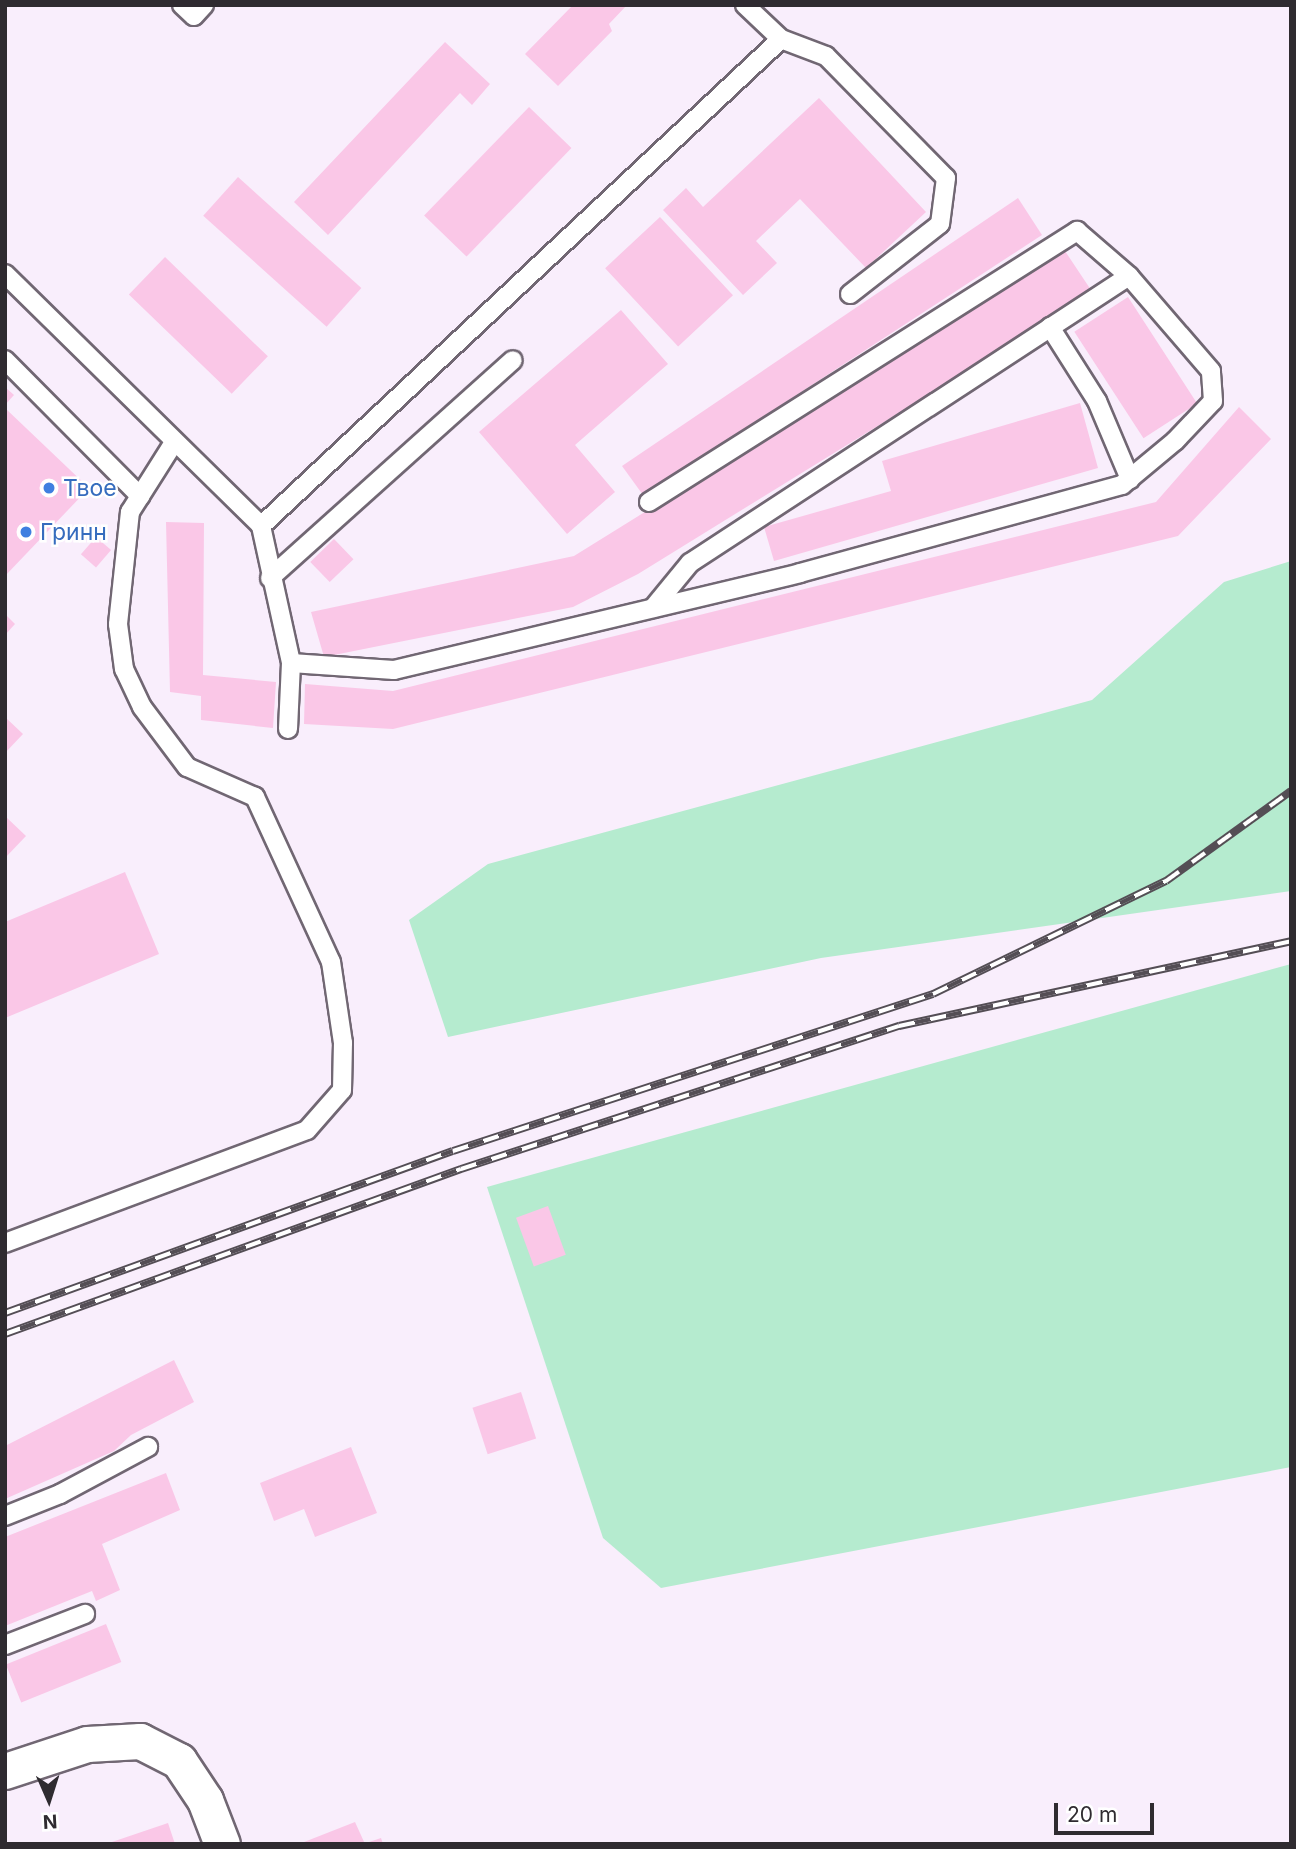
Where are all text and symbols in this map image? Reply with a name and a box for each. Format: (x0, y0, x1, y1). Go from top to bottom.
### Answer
place label: Твое (63, 474, 117, 502)
marker: Твое (41, 480, 57, 496)
place label: Гринн (40, 518, 107, 546)
marker: Гринн (18, 524, 34, 540)
north arrow (14, 1765, 84, 1835)
scale bar (1058, 1790, 1158, 1834)
text: 20 m (1067, 1802, 1117, 1827)
text: N (42, 1810, 58, 1833)

